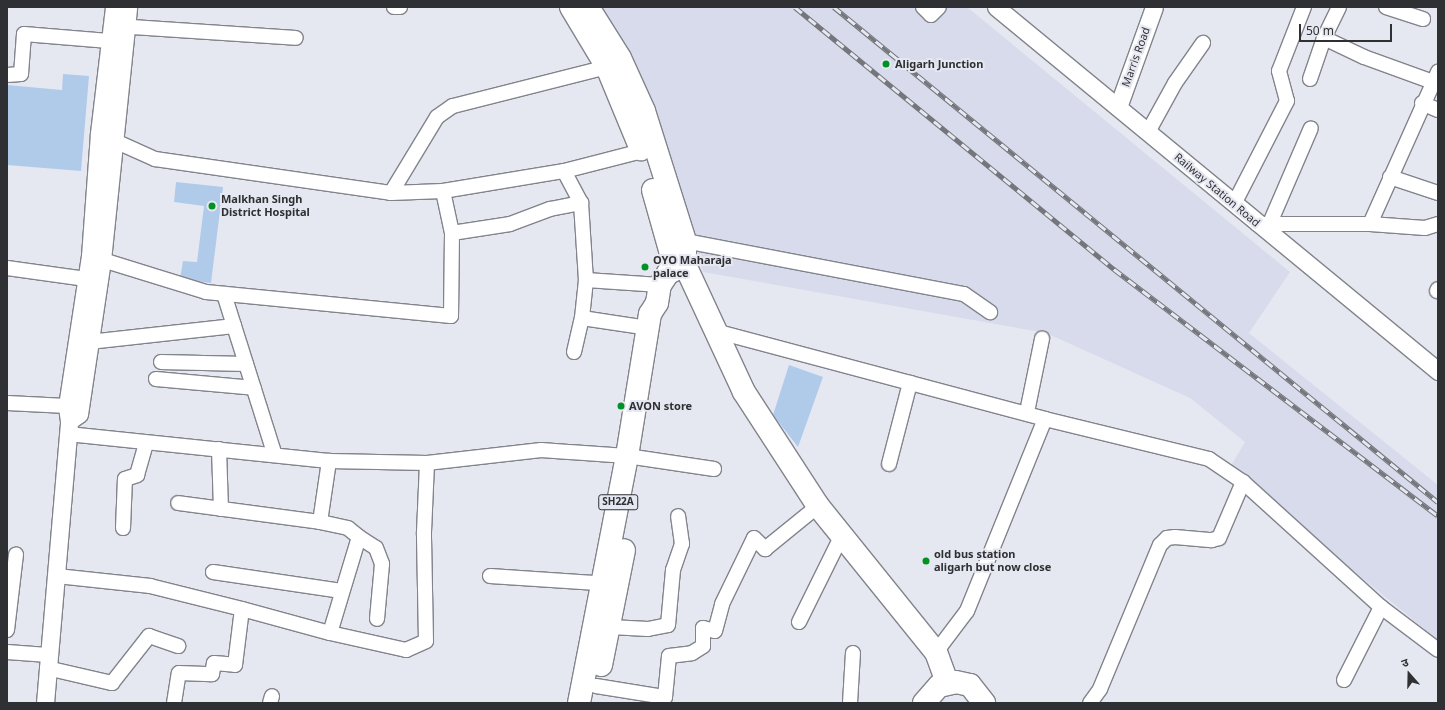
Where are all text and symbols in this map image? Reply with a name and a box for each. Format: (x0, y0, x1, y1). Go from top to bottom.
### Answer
scale bar (1301, 16, 1394, 42)
text: 50 m (1306, 22, 1334, 39)
street label: Marris Road (1119, 25, 1153, 89)
place label: Aligarh Junction (895, 57, 983, 71)
marker: Aligarh Junction (880, 58, 892, 70)
street label: Railway Station Road (1172, 150, 1262, 230)
place label: Malkhan Singh District Hospital (221, 193, 310, 219)
marker: Malkhan Singh District Hospital (206, 200, 218, 212)
place label: OYO Maharaja palace (653, 254, 732, 280)
marker: OYO Maharaja palace (640, 262, 650, 272)
place label: AVON store (629, 399, 692, 413)
marker: AVON store (616, 401, 626, 411)
road number: SH22A (598, 494, 638, 510)
place label: old bus station aligarh but now close (934, 548, 1051, 574)
marker: old bus station aligarh but now close (921, 556, 931, 566)
north arrow (1389, 654, 1429, 694)
text: उ (1399, 654, 1410, 670)

